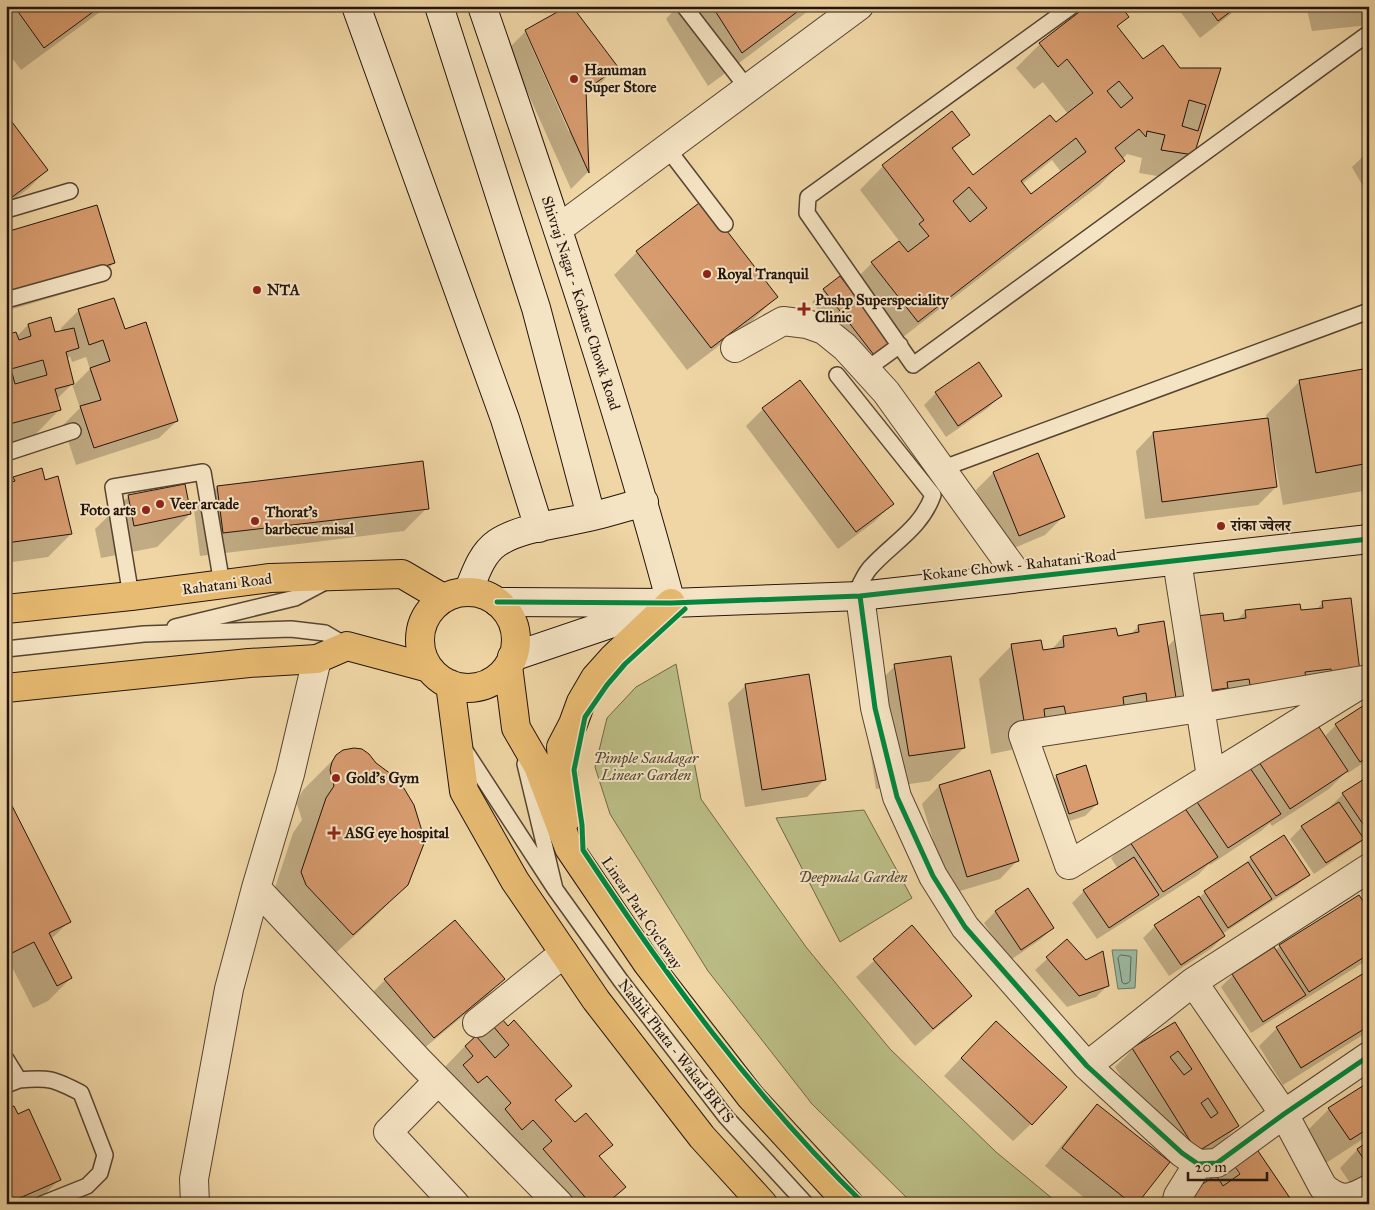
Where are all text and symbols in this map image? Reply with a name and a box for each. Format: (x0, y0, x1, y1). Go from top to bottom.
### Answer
place label: Hanuman Super Store (584, 61, 657, 97)
marker: Hanuman Super Store (568, 73, 580, 85)
street label: Shivraj Nagar - Kokane Chowk Road (538, 194, 624, 413)
place label: Royal Tranquil (717, 265, 810, 284)
marker: Royal Tranquil (701, 268, 713, 280)
place label: NTA (267, 281, 301, 299)
marker: NTA (251, 284, 263, 296)
place label: Pushp Superspeciality Clinic (815, 291, 950, 326)
marker: Pushp Superspeciality Clinic (797, 302, 811, 316)
place label: Veer arcade (169, 495, 240, 513)
marker: Veer arcade (154, 498, 166, 510)
place label: Foto arts (80, 501, 137, 519)
place label: Thorat’s barbecue misal (264, 503, 355, 538)
marker: Foto arts (140, 504, 152, 516)
marker: Thorat’s barbecue misal (249, 515, 261, 527)
place label: रांका ज्वेलर (1230, 516, 1293, 535)
marker: रांका ज्वेलर (1215, 520, 1227, 532)
street label: Kokane Chowk - Rahatani Road (921, 546, 1117, 584)
street label: Rahatani Road (181, 569, 274, 598)
park label: Pimple Saudagar Linear Garden (594, 749, 699, 784)
place label: Gold's Gym (346, 769, 419, 788)
marker: Gold's Gym (330, 772, 342, 784)
place label: ASG eye hospital (344, 824, 450, 843)
marker: ASG eye hospital (327, 826, 341, 840)
street label: Linear Park Cycleway (598, 853, 687, 973)
park label: Deepmala Garden (798, 868, 908, 887)
street label: Nashik Phata - Wakad BRTS (614, 976, 738, 1126)
scale bar (1188, 1150, 1266, 1182)
text: 20 m (1195, 1158, 1227, 1176)

